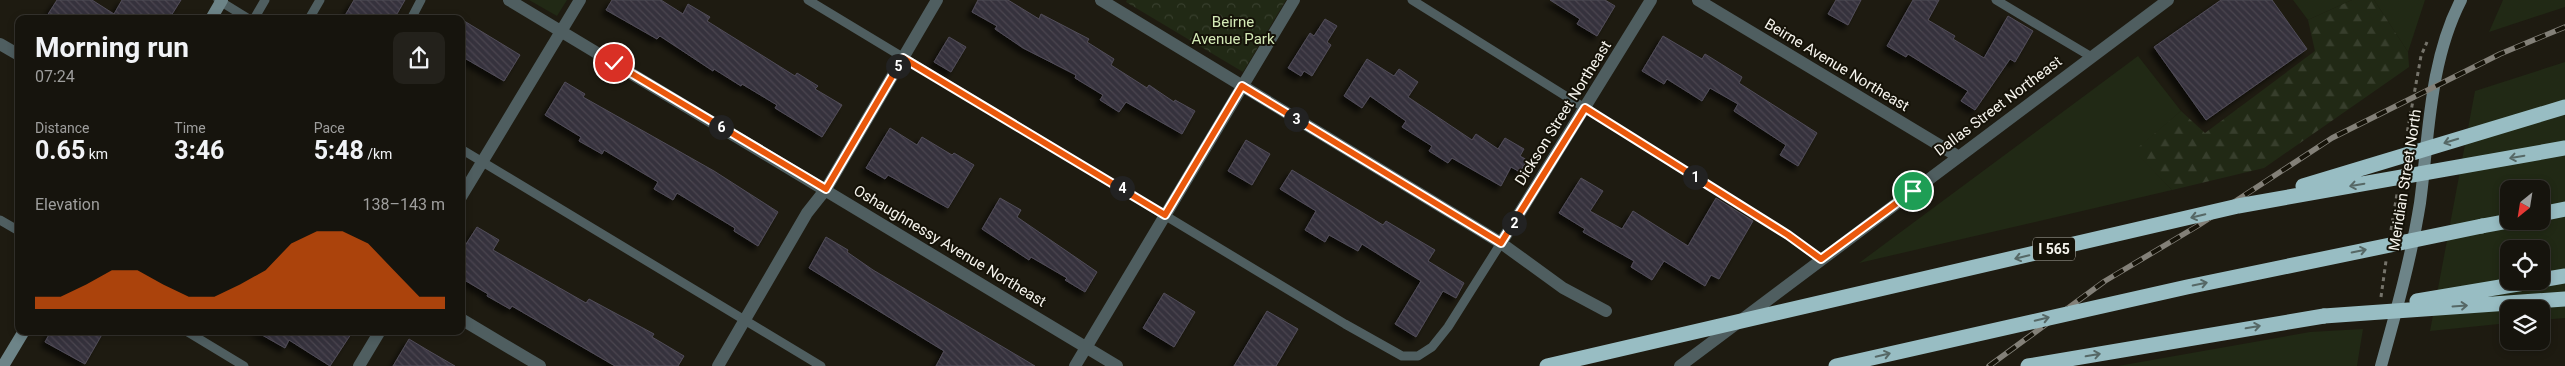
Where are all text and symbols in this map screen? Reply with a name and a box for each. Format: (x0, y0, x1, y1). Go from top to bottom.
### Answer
park label: Beirne Avenue Park (1192, 13, 1275, 48)
street label: Beirne Avenue Northeast (1761, 15, 1913, 115)
text: Morning run (35, 31, 189, 64)
button: share (393, 32, 445, 84)
street label: Dickson Street Northeast (1511, 37, 1615, 189)
pin (593, 42, 635, 84)
icon: check (600, 49, 628, 77)
street label: Dallas Street Northeast (1931, 52, 2065, 160)
pin: 5 (886, 54, 910, 78)
text: 5 (894, 58, 903, 74)
text: 07:24 (35, 67, 75, 86)
pin: 3 (1284, 106, 1308, 132)
street label: Meridian Street North (2385, 108, 2425, 252)
text: 3 (1292, 111, 1301, 127)
pin: 6 (708, 114, 734, 140)
text: 6 (717, 119, 726, 135)
text: Distance (35, 120, 90, 136)
text: Time (174, 120, 206, 136)
text: Pace (314, 120, 345, 136)
text: 0.65 (35, 136, 85, 165)
text: 3:46 (174, 136, 224, 165)
text: 5:48 (314, 136, 364, 165)
one-way arrow (2444, 137, 2460, 147)
text: km (85, 146, 108, 162)
text: /km (364, 146, 392, 162)
one-way arrow (2509, 152, 2525, 162)
pin: 1 (1682, 164, 1708, 190)
text: 1 (1691, 169, 1700, 185)
pin (1892, 170, 1934, 212)
pin: 4 (1110, 176, 1134, 200)
icon: arrive (1899, 177, 1927, 205)
text: 4 (1118, 180, 1127, 196)
north arrow (2500, 180, 2550, 230)
map controls (2500, 180, 2550, 350)
street label: Oshaughnessy Avenue Northeast (850, 181, 1050, 311)
one-way arrow (2349, 181, 2365, 191)
text: Elevation (35, 195, 100, 214)
text: 138–143 m (363, 195, 445, 214)
pin: 2 (1502, 210, 1526, 236)
one-way arrow (2190, 212, 2206, 221)
text: 2 (1510, 215, 1519, 231)
road number: I 565 (2033, 238, 2075, 260)
button: locate (2500, 240, 2550, 290)
one-way arrow (2351, 246, 2367, 255)
one-way arrow (2015, 253, 2031, 262)
one-way arrow (2192, 279, 2208, 288)
button: layers (2500, 300, 2550, 350)
one-way arrow (2452, 302, 2468, 311)
one-way arrow (2033, 314, 2049, 323)
one-way arrow (2245, 321, 2261, 331)
one-way arrow (2085, 349, 2101, 359)
one-way arrow (1875, 350, 1891, 359)

